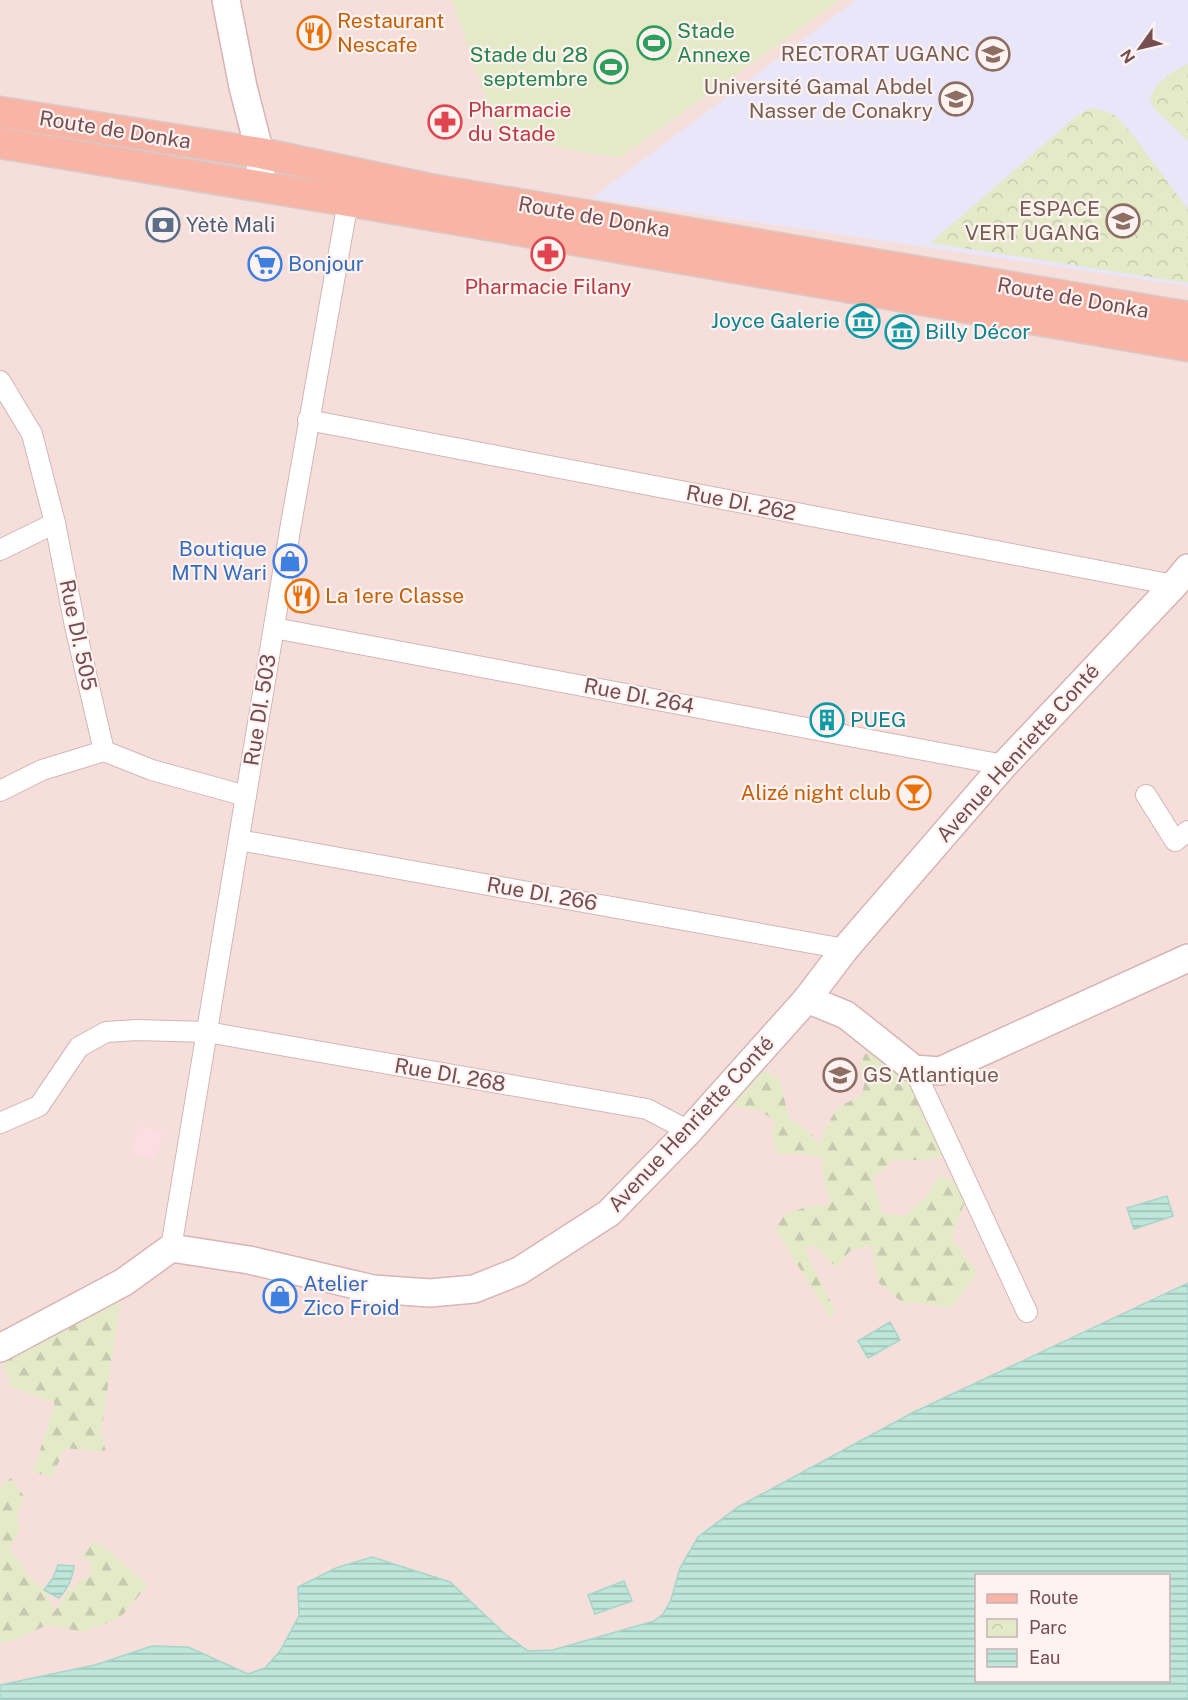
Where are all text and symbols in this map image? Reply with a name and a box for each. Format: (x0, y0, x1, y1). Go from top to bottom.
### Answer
place label: Restaurant Nescafe (337, 8, 444, 57)
restaurant icon: Restaurant Nescafe (296, 15, 332, 51)
place label: Stade Annexe (677, 18, 751, 67)
north arrow (1110, 18, 1170, 78)
sports icon: Stade Annexe (636, 25, 672, 61)
school or university icon: RECTORAT UGANC (975, 36, 1011, 72)
place label: RECTORAT UGANC (781, 41, 970, 66)
place label: Stade du 28 septembre (470, 42, 588, 91)
text: N (1117, 46, 1139, 67)
sports icon: Stade du 28 septembre (593, 49, 629, 85)
place label: Université Gamal Abdel Nasser de Conakry (704, 74, 933, 123)
school or university icon: Université Gamal Abdel Nasser de Conakry (938, 81, 974, 117)
place label: Pharmacie du Stade (468, 97, 571, 146)
pharmacy icon: Pharmacie du Stade (427, 104, 463, 140)
street label: Route de Donka (37, 105, 193, 154)
street label: Route de Donka (516, 191, 672, 242)
place label: ESPACE VERT UGANG (965, 196, 1100, 245)
school or university icon: ESPACE VERT UGANG (1105, 203, 1141, 239)
bank icon: Yètè Mali (145, 207, 181, 243)
place label: Yètè Mali (186, 212, 275, 237)
pharmacy icon: Pharmacie Filany (530, 236, 566, 272)
supermarket icon: Bonjour (247, 246, 283, 282)
place label: Bonjour (288, 251, 364, 276)
street label: Route de Donka (995, 272, 1151, 323)
place label: Pharmacie Filany (464, 274, 632, 299)
museum icon: Joyce Galerie (845, 303, 881, 339)
place label: Joyce Galerie (711, 308, 840, 333)
museum icon: Billy Décor (884, 314, 920, 350)
place label: Billy Décor (925, 319, 1031, 344)
street label: Rue DI. 262 (684, 480, 798, 525)
place label: Boutique MTN Wari (171, 536, 267, 585)
shop icon: Boutique MTN Wari (272, 543, 308, 579)
street label: Rue DI. 505 (55, 577, 102, 693)
restaurant icon: La 1ere Classe (284, 578, 320, 614)
place label: La 1ere Classe (325, 583, 464, 608)
street label: Rue DI. 503 (238, 652, 281, 768)
street label: Avenue Henriette Conté (931, 658, 1104, 847)
street label: Rue DI. 264 (582, 673, 696, 718)
building icon: PUEG (809, 702, 845, 738)
place label: PUEG (850, 707, 906, 732)
bar icon: Alizé night club (896, 775, 932, 811)
place label: Alizé night club (741, 780, 891, 805)
street label: Rue DI. 266 (485, 871, 599, 916)
street label: Avenue Henriette Conté (603, 1030, 779, 1217)
street label: Rue DI. 268 (393, 1052, 508, 1097)
school or university icon: GS Atlantique (822, 1057, 858, 1093)
place label: GS Atlantique (863, 1062, 999, 1087)
place label: Atelier Zico Froid (303, 1271, 400, 1320)
shop icon: Atelier Zico Froid (262, 1278, 298, 1314)
legend (975, 1574, 1170, 1682)
text: Route (1029, 1587, 1078, 1608)
text: Parc (1029, 1617, 1067, 1638)
text: Eau (1029, 1647, 1060, 1668)

